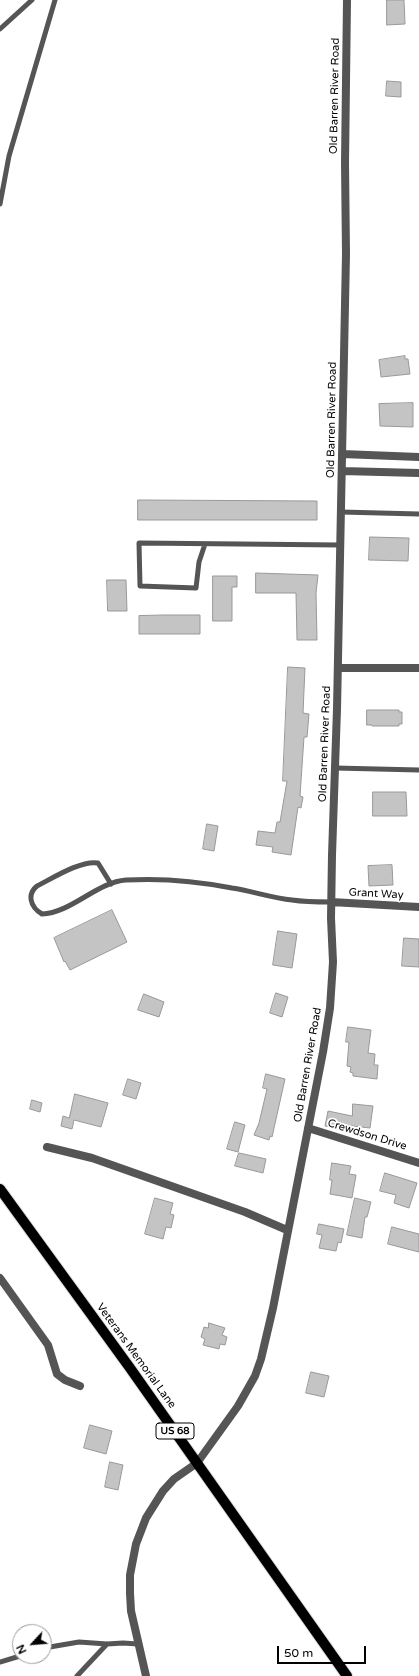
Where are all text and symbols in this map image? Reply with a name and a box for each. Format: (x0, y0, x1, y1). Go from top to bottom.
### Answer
street label: Old Barren River Road (327, 38, 343, 154)
street label: Old Barren River Road (324, 362, 340, 478)
street label: Old Barren River Road (316, 686, 334, 802)
street label: Grant Way (348, 886, 404, 902)
street label: Old Barren River Road (291, 1006, 325, 1124)
street label: Crewdson Drive (326, 1117, 408, 1153)
street label: Veterans Memorial Lane (93, 1301, 179, 1411)
road number: US 68 (156, 1423, 194, 1439)
north arrow (12, 1624, 52, 1664)
scale bar (279, 1638, 368, 1664)
text: N (14, 1642, 29, 1656)
text: 50 m (284, 1646, 313, 1660)

